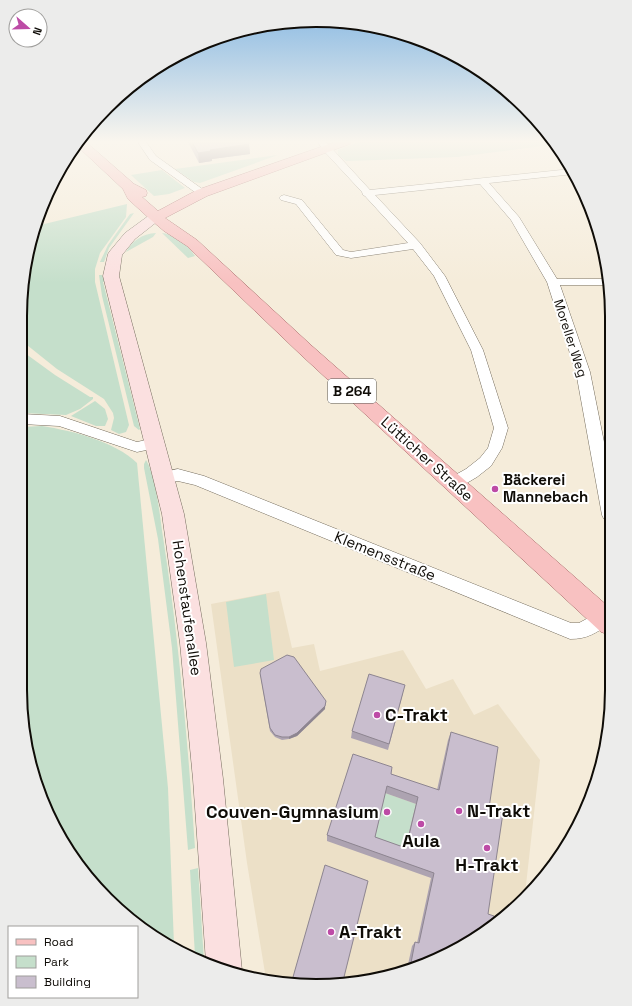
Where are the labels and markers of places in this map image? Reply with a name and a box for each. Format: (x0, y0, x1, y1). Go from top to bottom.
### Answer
place label: Bäckerei Mannebach (503, 470, 588, 506)
marker: Bäckerei Mannebach (490, 484, 500, 494)
place label: C-Trakt (385, 703, 448, 726)
marker: C-Trakt (372, 710, 382, 720)
place label: N-Trakt (467, 799, 531, 822)
place label: Couven-Gymnasium (206, 800, 379, 823)
marker: N-Trakt (454, 806, 464, 816)
marker: Couven-Gymnasium (382, 807, 392, 817)
marker: Aula (416, 819, 426, 829)
place label: Aula (402, 829, 440, 852)
marker: H-Trakt (482, 843, 492, 853)
place label: H-Trakt (455, 853, 519, 876)
place label: A-Trakt (339, 920, 402, 943)
marker: A-Trakt (326, 927, 336, 937)

